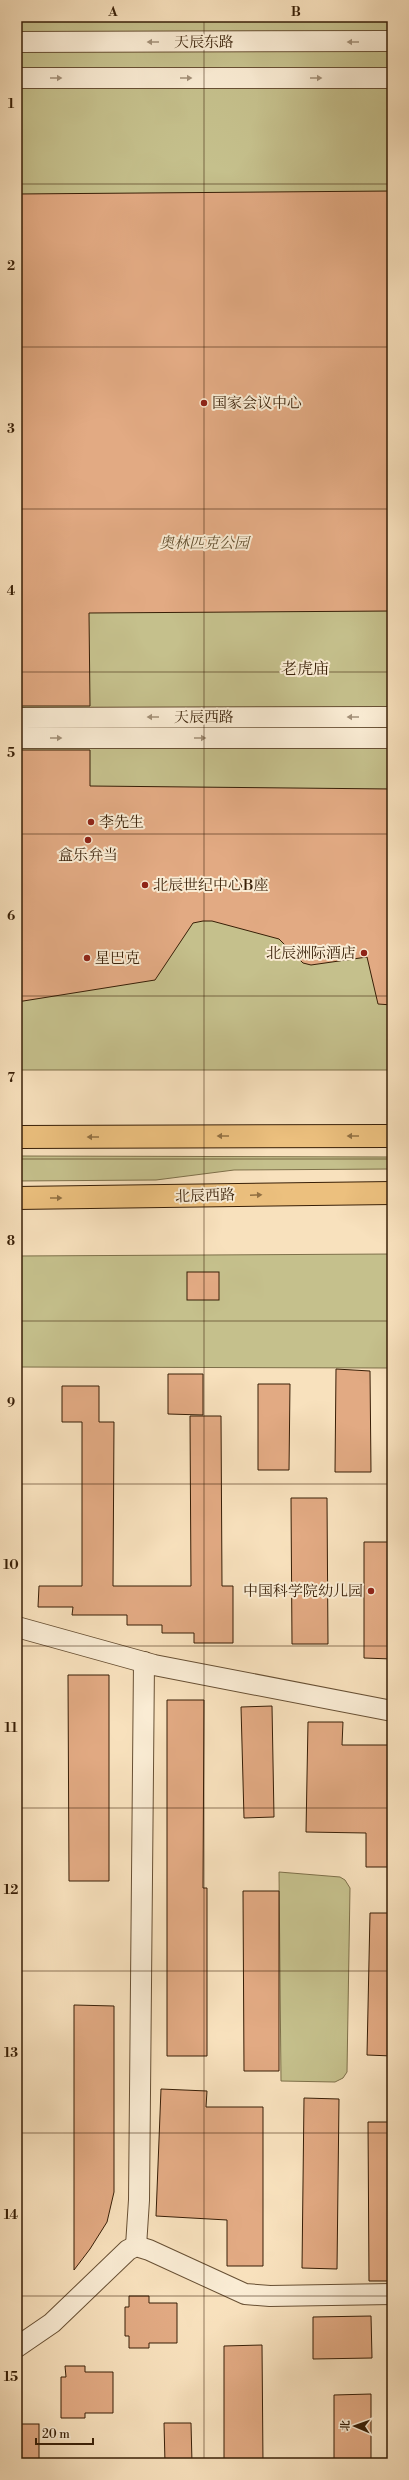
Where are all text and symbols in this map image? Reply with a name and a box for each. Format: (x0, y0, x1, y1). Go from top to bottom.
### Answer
text: A (107, 4, 118, 20)
text: B (291, 4, 301, 20)
street label: 天辰东路 (174, 33, 234, 52)
one-way arrow (146, 39, 159, 45)
one-way arrow (346, 39, 359, 45)
one-way arrow (50, 75, 63, 81)
one-way arrow (180, 75, 193, 81)
one-way arrow (310, 75, 323, 81)
text: 1 (8, 96, 15, 112)
text: 2 (7, 258, 15, 274)
place label: 国家会议中心 (212, 394, 302, 413)
marker: 国家会议中心 (199, 398, 209, 408)
text: 3 (7, 421, 15, 437)
park label: 奥林匹克公园 (159, 534, 251, 553)
text: 4 (7, 583, 16, 599)
district label: 老虎庙 (281, 659, 329, 679)
street label: 天辰西路 (174, 708, 234, 727)
one-way arrow (146, 714, 159, 720)
one-way arrow (346, 714, 359, 720)
one-way arrow (50, 735, 63, 741)
one-way arrow (194, 735, 207, 741)
text: 5 (7, 745, 15, 761)
place label: 李先生 (99, 813, 144, 832)
marker: 李先生 (86, 817, 96, 827)
marker: 盒乐弁当 (83, 835, 93, 845)
place label: 盒乐弁当 (58, 846, 118, 865)
place label: 北辰世纪中心B座 (153, 876, 269, 895)
marker: 北辰世纪中心B座 (140, 880, 150, 890)
text: 6 (7, 908, 15, 924)
place label: 北辰洲际酒店 (266, 944, 356, 963)
marker: 北辰洲际酒店 (359, 948, 369, 958)
place label: 星巴克 (95, 949, 140, 968)
marker: 星巴克 (82, 953, 92, 963)
text: 7 (7, 1070, 15, 1086)
one-way arrow (216, 1133, 229, 1139)
one-way arrow (346, 1133, 359, 1139)
one-way arrow (86, 1134, 99, 1140)
street label: 北辰西路 (175, 1185, 235, 1207)
one-way arrow (250, 1191, 262, 1198)
one-way arrow (50, 1195, 63, 1201)
text: 8 (7, 1233, 15, 1249)
text: 9 (7, 1395, 15, 1411)
text: 10 (3, 1557, 19, 1573)
place label: 中国科学院幼儿园 (243, 1582, 363, 1601)
marker: 中国科学院幼儿园 (366, 1586, 376, 1596)
text: 11 (5, 1720, 18, 1736)
text: 12 (4, 1882, 18, 1898)
text: 13 (4, 2045, 18, 2061)
text: 14 (4, 2207, 18, 2223)
text: 15 (4, 2369, 18, 2385)
north arrow (335, 2406, 375, 2446)
scale bar (36, 2420, 93, 2446)
text: 北 (339, 2420, 353, 2431)
text: 20 m (42, 2427, 70, 2442)

